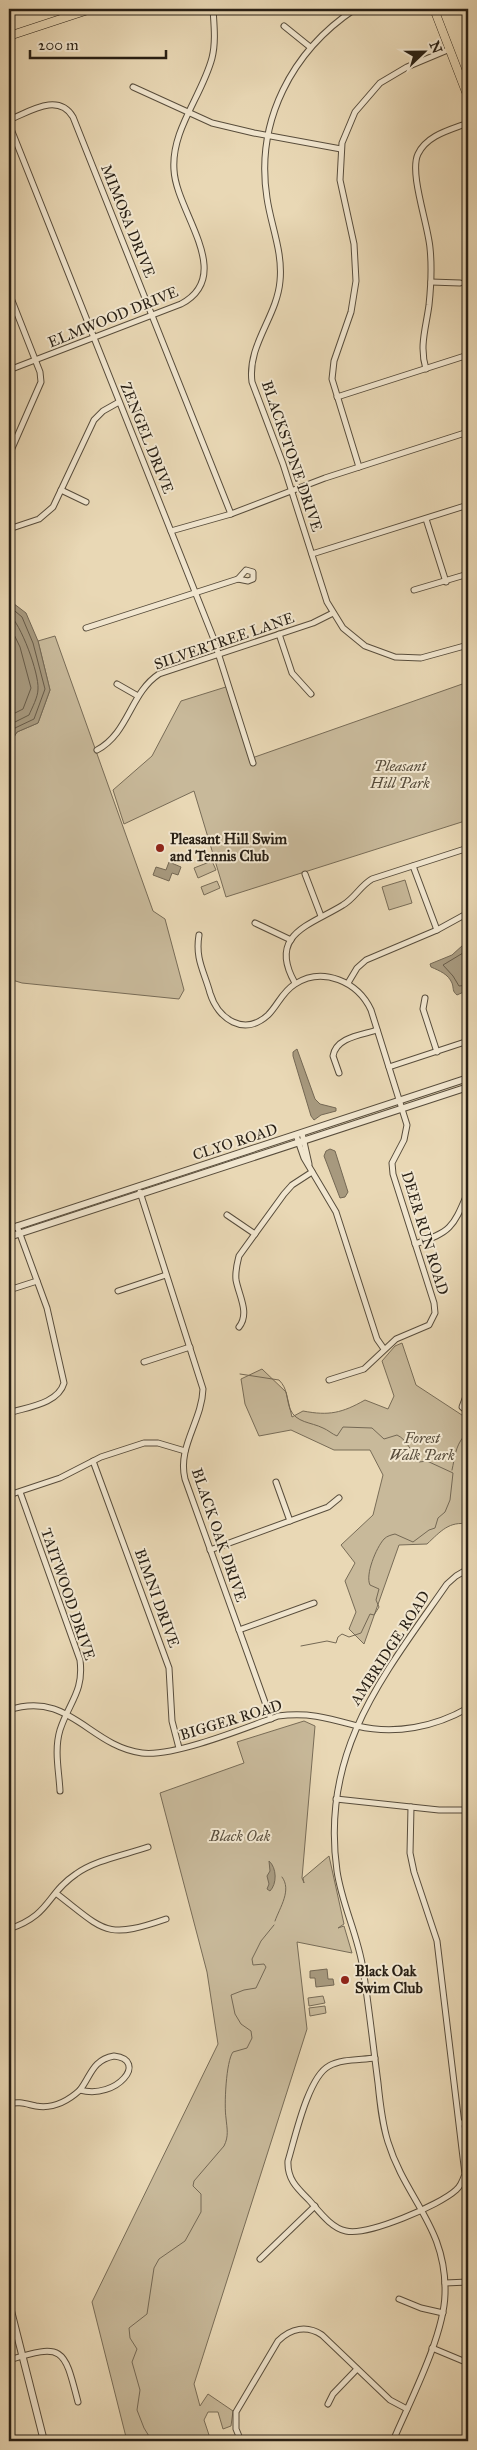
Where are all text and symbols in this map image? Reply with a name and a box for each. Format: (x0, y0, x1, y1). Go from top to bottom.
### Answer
scale bar (30, 28, 166, 60)
north arrow (400, 28, 450, 78)
text: 200 m (38, 36, 79, 54)
text: N (425, 39, 446, 56)
street label: MIMOSA DRIVE (97, 162, 159, 280)
street label: ELMWOOD DRIVE (45, 283, 181, 351)
street label: BLACKSTONE DRIVE (258, 378, 326, 534)
street label: ZENGEL DRIVE (116, 380, 178, 497)
street label: SILVERTREE LANE (152, 608, 297, 673)
park label: Pleasant Hill Park (369, 757, 430, 792)
place label: Pleasant Hill Swim and Tennis Club (170, 830, 288, 865)
marker: Pleasant Hill Swim and Tennis Club (154, 842, 166, 854)
street label: CLYO ROAD (190, 1120, 280, 1164)
street label: DEER RUN ROAD (398, 1169, 452, 1297)
park label: Forest Walk Park (389, 1429, 455, 1464)
street label: BLACK OAK DRIVE (188, 1466, 250, 1604)
street label: TAITWOOD DRIVE (37, 1526, 99, 1663)
street label: BIMNI DRIVE (131, 1546, 183, 1650)
street label: AMBRIDGE ROAD (346, 1587, 434, 1709)
street label: BIGGER ROAD (178, 1696, 284, 1744)
park label: Black Oak (209, 1827, 271, 1845)
place label: Black Oak Swim Club (355, 1962, 424, 1997)
marker: Black Oak Swim Club (339, 1974, 351, 1986)

